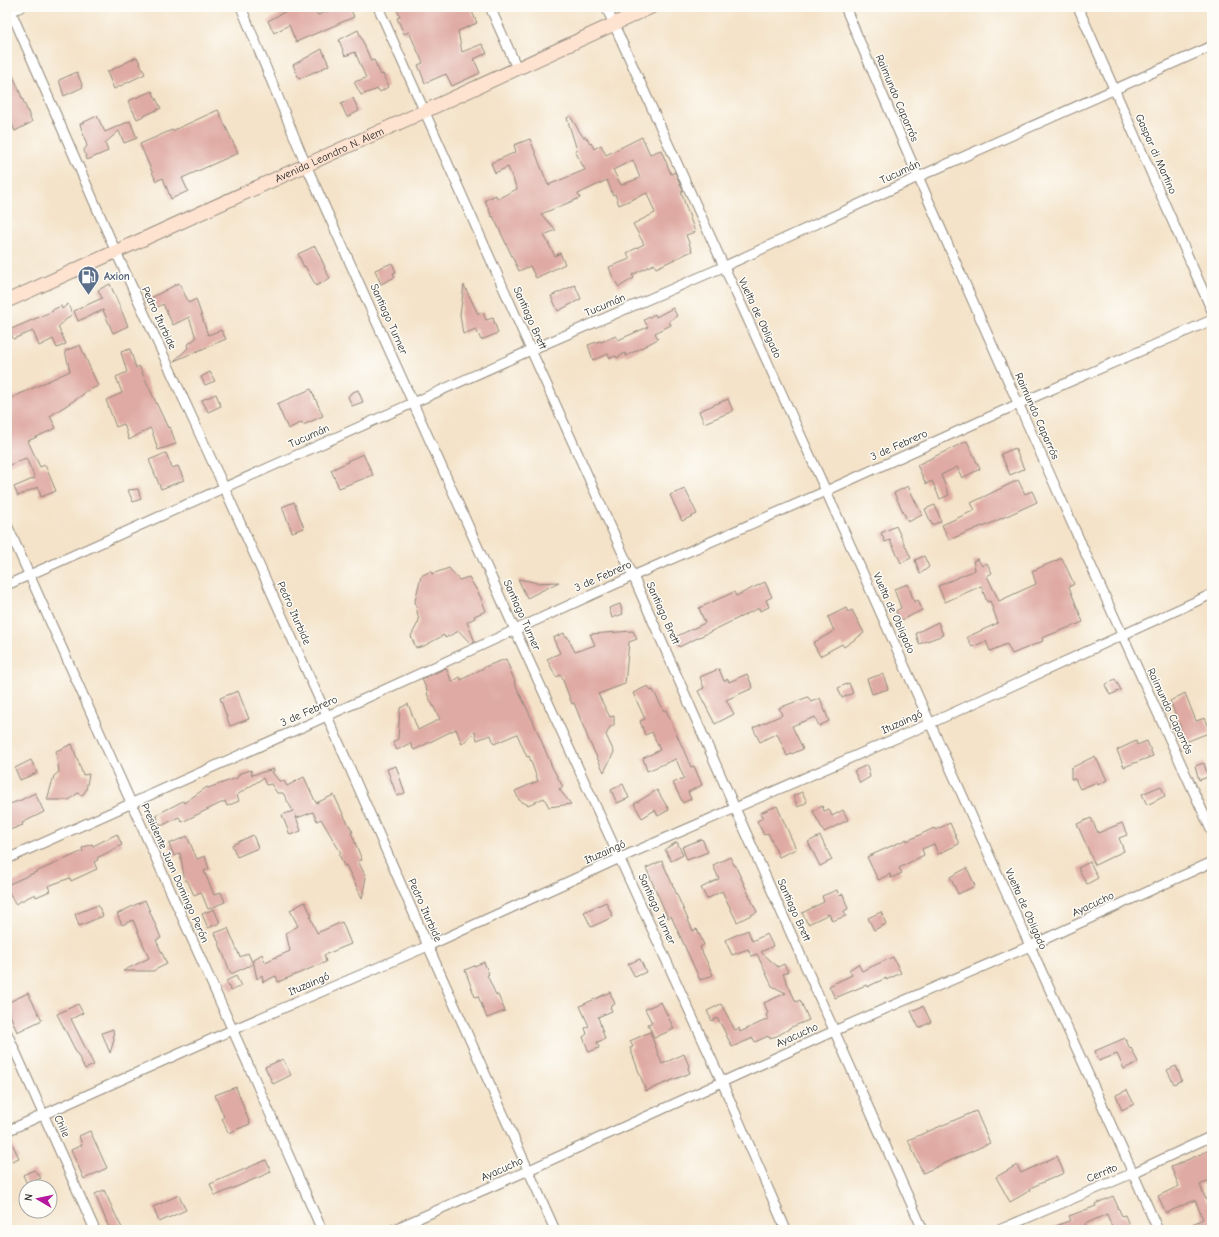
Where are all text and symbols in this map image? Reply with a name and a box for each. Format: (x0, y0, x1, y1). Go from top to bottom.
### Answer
street label: Raimundo Caparrós (873, 52, 921, 144)
street label: Gaspar di Martino (1132, 112, 1180, 196)
street label: Avenida Leandro N. Alem (273, 124, 386, 185)
street label: Tucumán (878, 157, 922, 187)
fuel station icon: Axion (76, 263, 102, 296)
place label: Axion (104, 270, 130, 283)
street label: Vuelta de Obligado (736, 276, 784, 360)
street label: Santiago Turner (368, 282, 411, 357)
street label: Pedro Iturbide (139, 284, 179, 352)
street label: Santiago Brett (510, 285, 550, 352)
street label: Tucumán (583, 291, 627, 319)
street label: Raimundo Caparrós (1012, 371, 1062, 462)
street label: Tucumán (287, 421, 331, 451)
street label: 3 de Febrero (868, 427, 930, 463)
street label: 3 de Febrero (572, 558, 634, 594)
street label: Vuelta de Obligado (870, 570, 918, 656)
street label: Santiago Turner (501, 578, 544, 653)
street label: Pedro Iturbide (274, 579, 314, 647)
street label: Santiago Brett (643, 580, 683, 647)
street label: Raimundo Caparrós (1144, 666, 1196, 756)
street label: 3 de Febrero (278, 693, 340, 729)
street label: Ituzaingó (879, 707, 925, 737)
street label: Presidente Juan Domingo Perón (138, 801, 212, 945)
street label: Ituzaingó (582, 837, 628, 867)
street label: Vuelta de Obligado (1002, 866, 1050, 952)
street label: Santiago Turner (636, 872, 679, 947)
street label: Pedro Iturbide (405, 876, 445, 944)
street label: Santiago Brett (774, 877, 814, 944)
street label: Ayacucho (1070, 889, 1116, 919)
street label: Ituzaingó (286, 969, 332, 998)
street label: Ayacucho (774, 1020, 820, 1050)
street label: Chile (51, 1113, 73, 1140)
street label: Ayacucho (479, 1154, 525, 1184)
street label: Cerrito (1085, 1161, 1119, 1185)
north arrow (18, 1179, 58, 1219)
text: N (22, 1193, 36, 1202)

